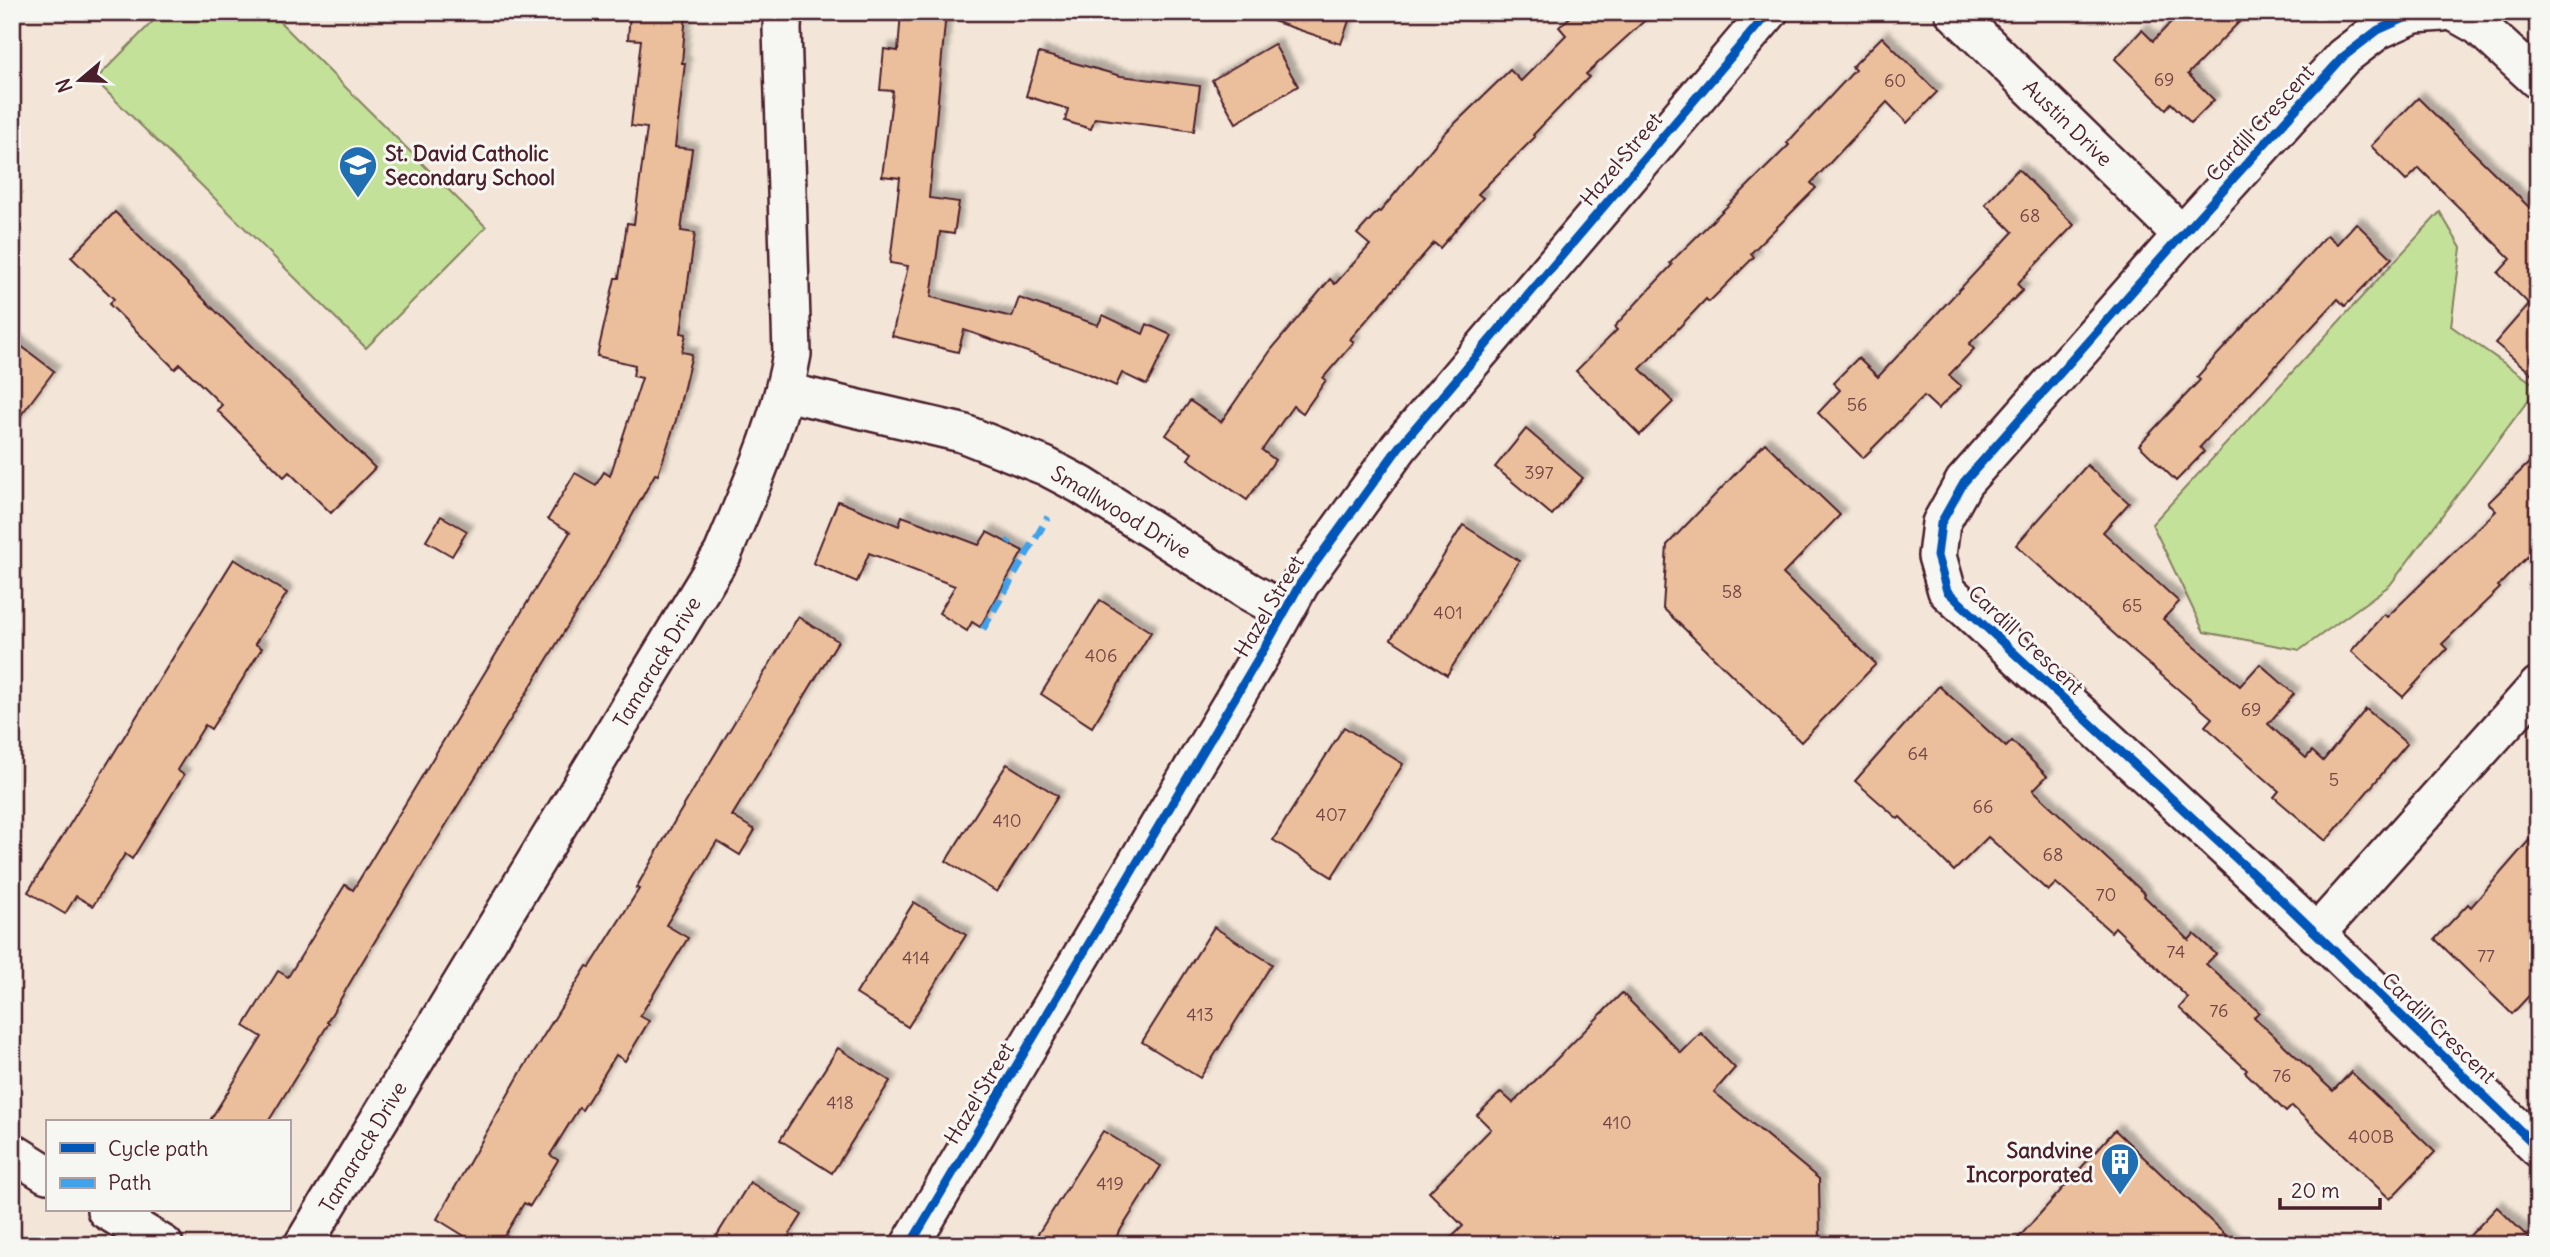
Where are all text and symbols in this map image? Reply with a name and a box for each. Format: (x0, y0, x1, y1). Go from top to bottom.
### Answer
north arrow (46, 46, 116, 116)
street label: Cardill Crescent (2200, 59, 2320, 187)
house number: 69 (2154, 68, 2174, 91)
house number: 60 (1884, 69, 1906, 92)
street label: Austin Drive (2018, 74, 2118, 172)
text: N (50, 75, 77, 96)
street label: Hazel Street (1574, 107, 1668, 211)
place label: St. David Catholic Secondary School (385, 140, 555, 191)
school or university icon: St. David Catholic Secondary School (337, 144, 379, 199)
house number: 68 (2020, 204, 2040, 227)
house number: 56 (1847, 393, 1867, 416)
street label: Smallwood Drive (1046, 460, 1196, 564)
house number: 397 (1524, 461, 1554, 484)
street label: Hazel Street (1228, 550, 1310, 662)
street label: Cardill Crescent (1962, 579, 2090, 701)
house number: 58 (1722, 580, 1742, 603)
street label: Tamarack Drive (607, 591, 707, 733)
house number: 65 (2122, 594, 2142, 617)
house number: 401 (1433, 601, 1463, 624)
house number: 406 (1085, 644, 1117, 667)
house number: 69 (2241, 698, 2261, 721)
house number: 64 (1908, 742, 1928, 765)
house number: 5 (2329, 768, 2339, 791)
house number: 66 (1973, 795, 1993, 818)
house number: 407 (1316, 803, 1347, 826)
house number: 410 (992, 809, 1022, 832)
house number: 68 (2043, 843, 2063, 866)
house number: 70 (2096, 883, 2116, 906)
house number: 74 (2167, 940, 2185, 963)
house number: 77 (2477, 944, 2495, 967)
house number: 414 (902, 946, 930, 969)
street label: Cardill Crescent (2376, 967, 2502, 1089)
house number: 76 (2210, 999, 2228, 1022)
house number: 413 (1186, 1003, 1214, 1026)
street label: Hazel Street (938, 1037, 1020, 1149)
house number: 76 (2273, 1064, 2291, 1087)
street label: Tamarack Drive (313, 1076, 413, 1218)
house number: 418 (826, 1091, 854, 1114)
house number: 410 (1602, 1111, 1632, 1134)
legend (46, 1120, 290, 1212)
house number: 400B (2348, 1125, 2394, 1148)
text: Cycle path (108, 1135, 208, 1162)
place label: Sandvine Incorporated (1966, 1137, 2094, 1188)
building icon: Sandvine Incorporated (2099, 1141, 2141, 1196)
scale bar (2280, 1166, 2380, 1210)
text: Path (108, 1169, 151, 1196)
house number: 419 (1096, 1172, 1124, 1195)
text: 20 m (2291, 1177, 2340, 1204)

